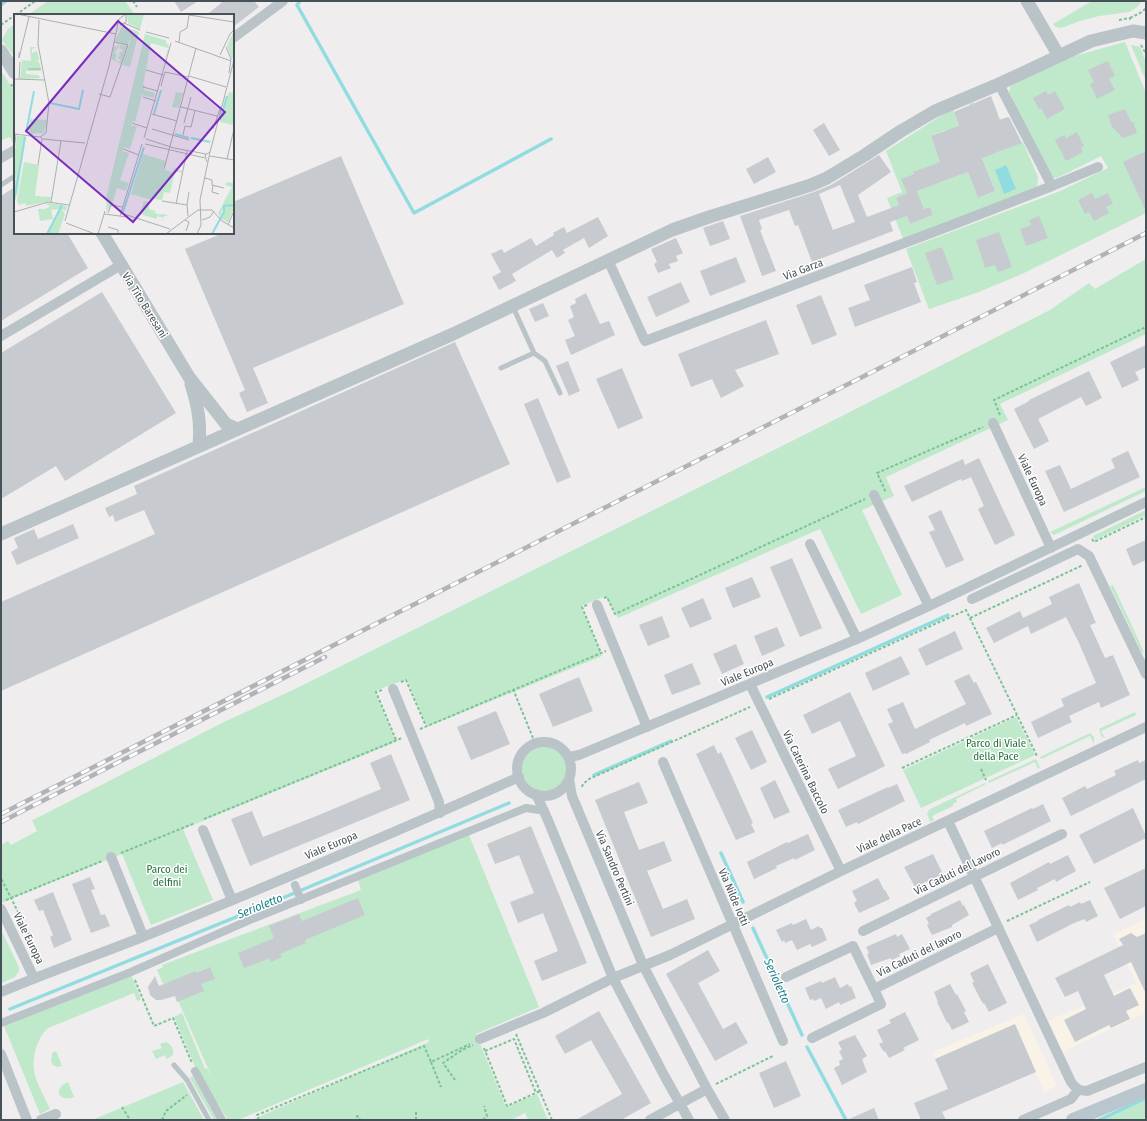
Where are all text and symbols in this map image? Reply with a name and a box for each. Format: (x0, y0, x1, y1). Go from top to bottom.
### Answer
inset map (14, 14, 234, 234)
street label: Via Garza (782, 256, 825, 283)
street label: Via Tito Baresani (119, 270, 170, 341)
street label: Viale Europa (1015, 452, 1050, 508)
street label: Viale Europa (719, 656, 775, 689)
street label: Via Caterina Baccolo (780, 728, 831, 816)
park label: Parco di Viale della Pace (966, 737, 1026, 763)
street label: Viale della Pace (855, 815, 924, 856)
street label: Viale Europa (303, 829, 359, 862)
street label: Via Sandro Pertini (593, 829, 636, 908)
street label: Via Caduti del Lavoro (912, 845, 1003, 898)
park label: Parco dei delfini (146, 863, 188, 889)
street label: Via Nilde Iotti (716, 866, 752, 928)
water label: Serioletto (234, 891, 285, 922)
street label: Viale Europa (10, 910, 47, 966)
street label: Via Caduti del lavoro (875, 927, 964, 980)
water label: Serioletto (761, 955, 793, 1006)

